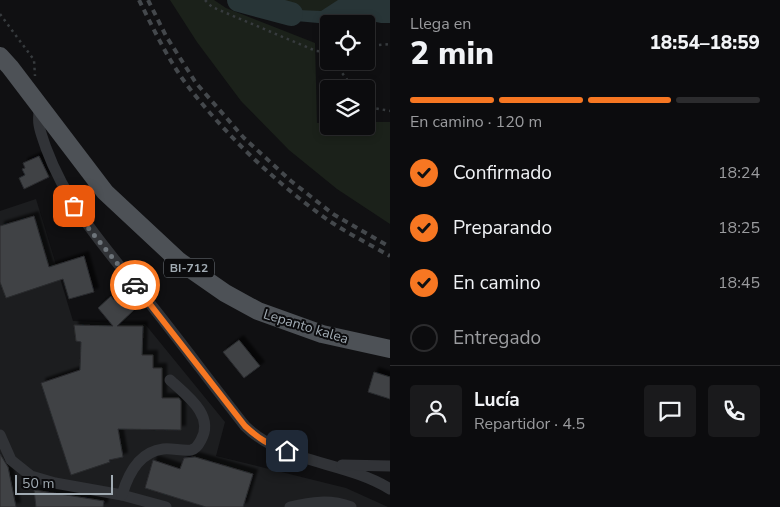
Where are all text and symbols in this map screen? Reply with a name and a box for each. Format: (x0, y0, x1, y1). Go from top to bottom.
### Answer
text: Llega en (410, 13, 471, 35)
map controls (320, 15, 375, 135)
button: locate (320, 15, 375, 70)
text: 18:54–18:59 (649, 30, 760, 56)
text: 2 min (410, 32, 494, 75)
button: layers (320, 80, 375, 135)
text: En camino · 120 m (410, 111, 542, 133)
icon: check (410, 159, 438, 187)
text: Confirmado (453, 160, 552, 186)
text: 18:24 (718, 162, 760, 184)
pin (53, 185, 95, 227)
icon: bag (60, 192, 88, 220)
icon: check (410, 214, 438, 242)
text: Preparando (453, 215, 552, 241)
text: 18:25 (718, 217, 760, 239)
road number: BI-712 (164, 258, 214, 278)
courier (110, 260, 160, 310)
icon: check (410, 269, 438, 297)
text: En camino (453, 270, 541, 296)
icon: car (121, 271, 149, 299)
text: 18:45 (718, 272, 760, 294)
street label: Lepanto kalea (261, 305, 351, 348)
text: Entregado (453, 325, 541, 351)
button: person (410, 385, 462, 437)
button: chat (644, 385, 696, 437)
button: phone (708, 385, 760, 437)
text: Lucía (474, 387, 520, 413)
text: Repartidor · 4.5 (474, 413, 585, 435)
pin (266, 430, 308, 472)
icon: home (273, 437, 301, 465)
scale bar (15, 472, 112, 495)
text: 50 m (22, 474, 54, 493)

